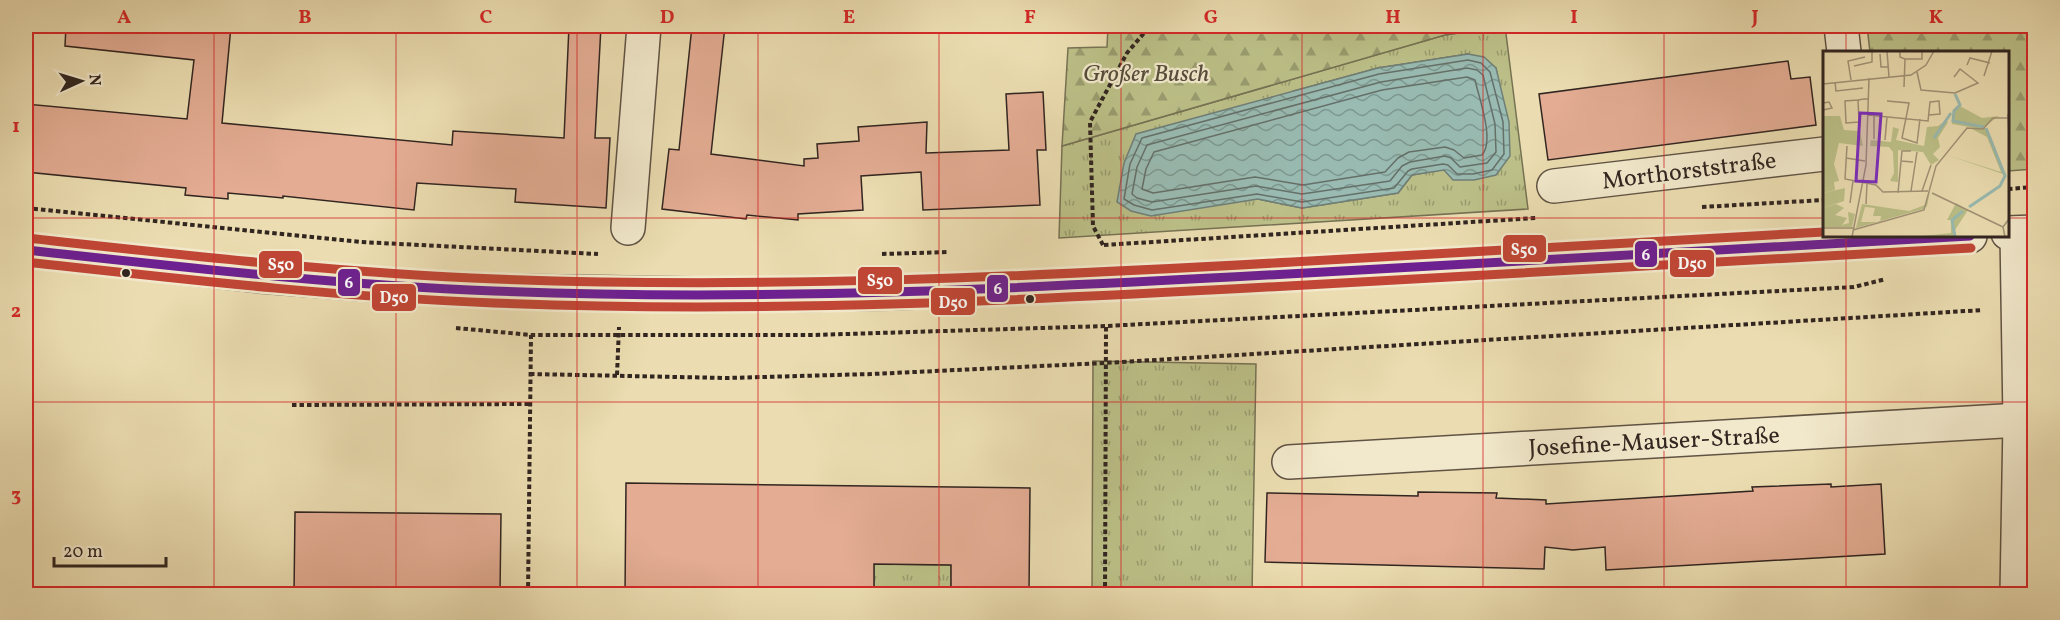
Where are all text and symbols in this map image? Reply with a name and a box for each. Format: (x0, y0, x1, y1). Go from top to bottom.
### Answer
text: A (117, 4, 131, 32)
text: B (298, 4, 312, 32)
text: C (480, 4, 493, 32)
text: D (660, 4, 674, 32)
text: E (843, 4, 855, 32)
text: F (1024, 4, 1036, 32)
text: G (1204, 4, 1218, 32)
text: H (1385, 4, 1401, 32)
text: I (1570, 4, 1578, 32)
text: J (1750, 4, 1759, 32)
text: K (1929, 4, 1944, 32)
north arrow (51, 51, 111, 111)
inset map (1823, 51, 2009, 237)
park label: Großer Busch (1083, 58, 1209, 92)
text: N (83, 74, 105, 87)
text: 1 (12, 113, 20, 141)
street label: Morthorststraße (1600, 144, 1778, 200)
line badge: S50 (1502, 234, 1547, 263)
text: S50 (1511, 240, 1537, 262)
line badge: 6 (1634, 240, 1658, 268)
text: 6 (1642, 245, 1651, 267)
line badge: D50 (1669, 249, 1715, 278)
line badge: S50 (258, 250, 303, 279)
text: D50 (1677, 254, 1707, 276)
text: S50 (268, 255, 294, 277)
line badge: S50 (857, 266, 903, 295)
unlabelled marker (120, 267, 132, 279)
line badge: 6 (337, 268, 361, 297)
text: S50 (867, 271, 893, 293)
text: 6 (345, 273, 354, 295)
line badge: 6 (986, 274, 1009, 303)
text: 6 (994, 279, 1003, 301)
line badge: D50 (371, 283, 417, 312)
line badge: D50 (930, 287, 976, 316)
text: D50 (379, 288, 409, 310)
text: D50 (938, 293, 968, 315)
unlabelled marker (1024, 293, 1036, 305)
text: 2 (11, 298, 21, 326)
street label: Josefine-Mauser-Straße (1528, 419, 1781, 467)
text: 3 (11, 482, 21, 510)
scale bar (54, 530, 166, 568)
text: 20 m (63, 540, 103, 565)

